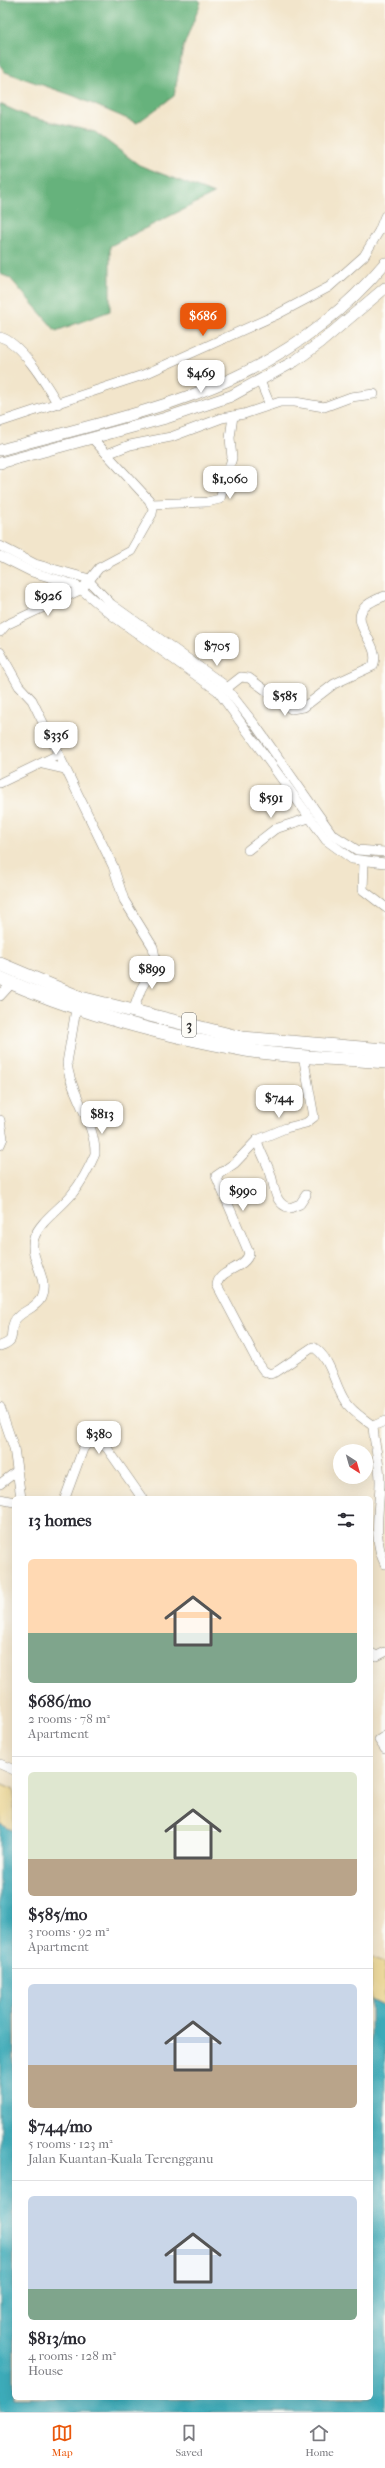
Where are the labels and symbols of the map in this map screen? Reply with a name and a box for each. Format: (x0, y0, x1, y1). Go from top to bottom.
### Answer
pin: $686 (179, 303, 227, 337)
pin: $469 (177, 360, 225, 394)
pin: $1,060 (197, 466, 263, 500)
pin: $926 (24, 583, 72, 617)
pin: $705 (193, 633, 241, 667)
pin: $585 (261, 683, 309, 717)
pin: $336 (32, 722, 80, 756)
pin: $591 (247, 785, 295, 819)
pin: $899 (128, 956, 176, 990)
road number: 3 (182, 1013, 196, 1037)
pin: $744 (255, 1085, 303, 1119)
pin: $813 (78, 1101, 126, 1135)
pin: $990 (219, 1178, 267, 1212)
pin: $380 (75, 1421, 123, 1455)
north arrow (333, 1444, 373, 1484)

